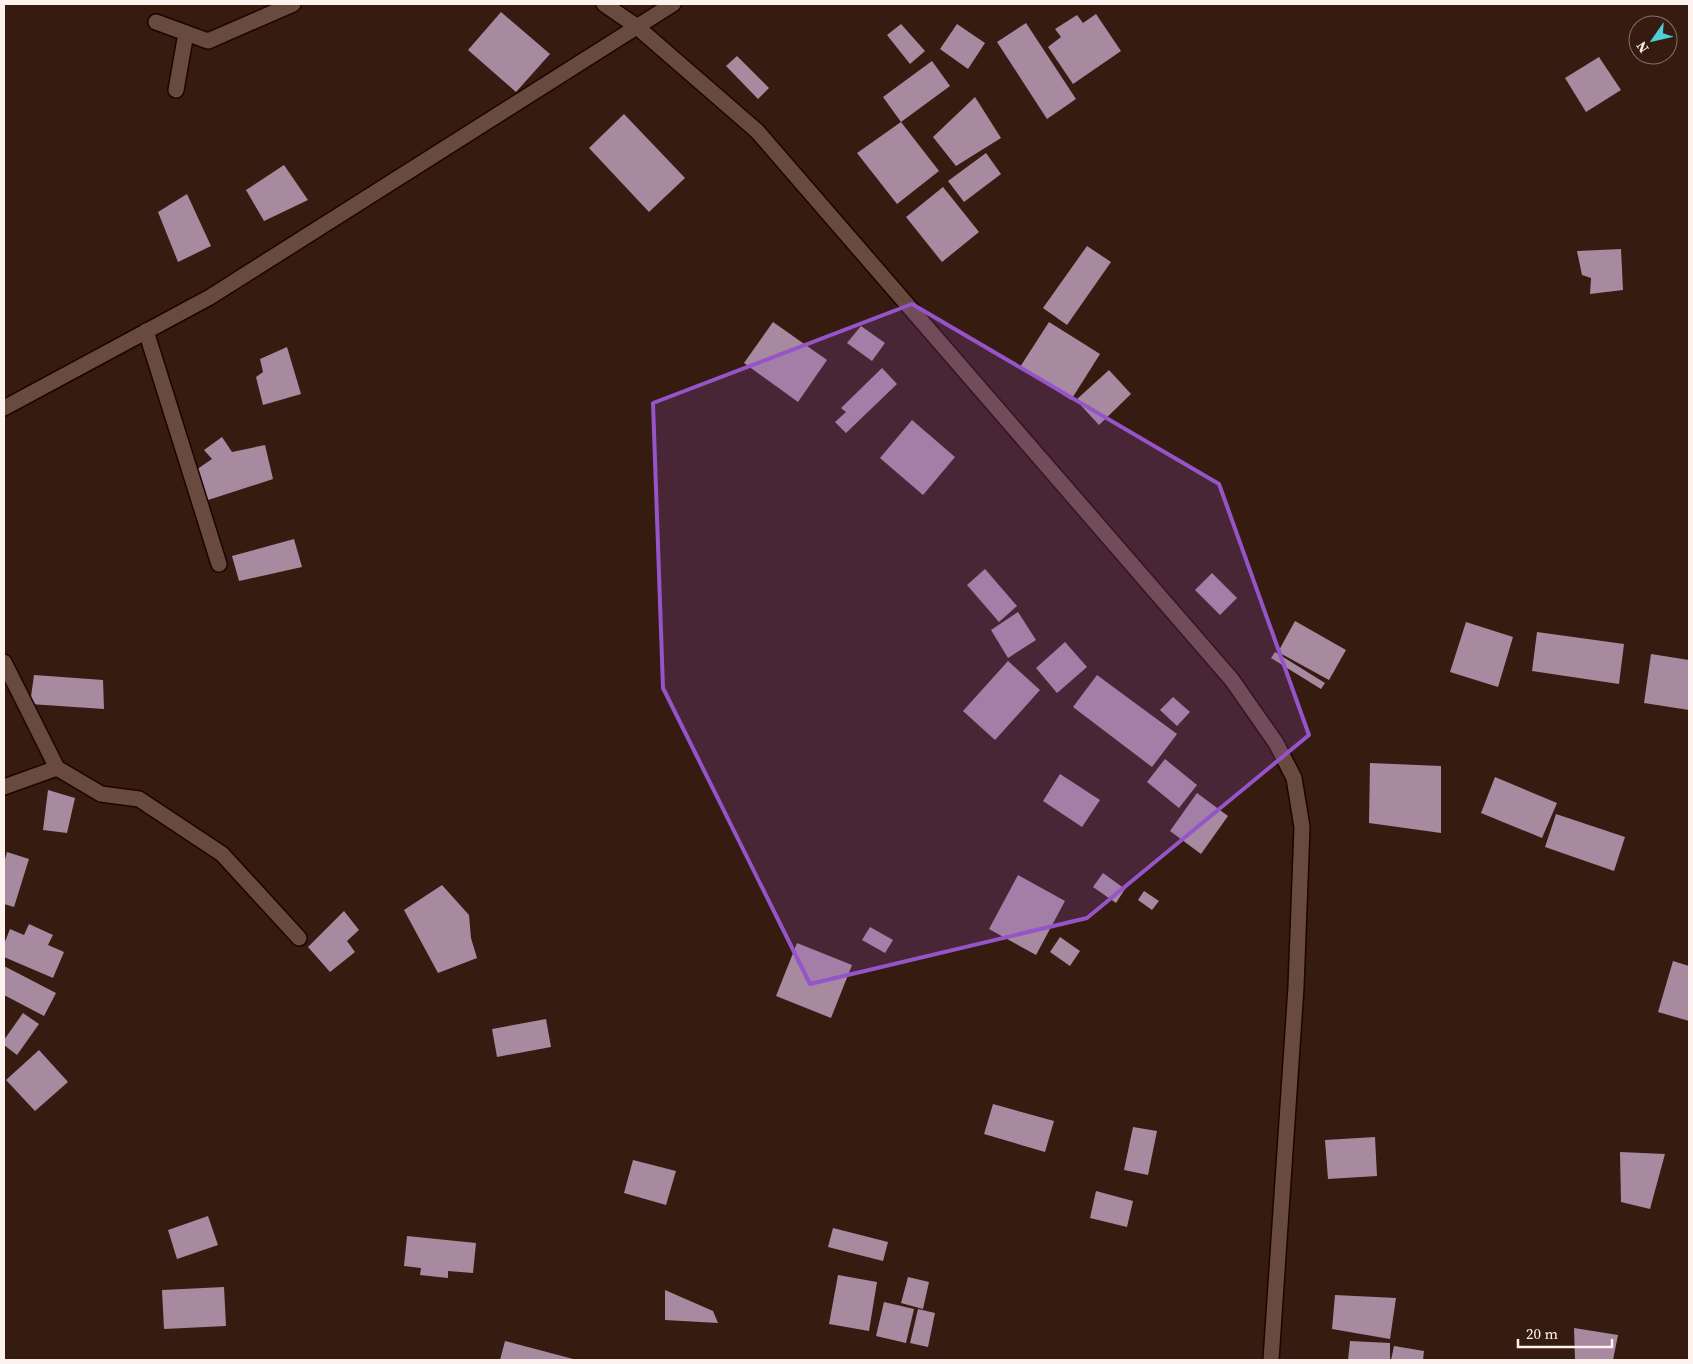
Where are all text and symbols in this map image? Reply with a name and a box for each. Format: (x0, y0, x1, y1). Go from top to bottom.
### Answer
north arrow (1628, 15, 1678, 65)
text: N (1631, 37, 1653, 57)
scale bar (1518, 1316, 1612, 1348)
text: 20 m (1526, 1323, 1558, 1344)

